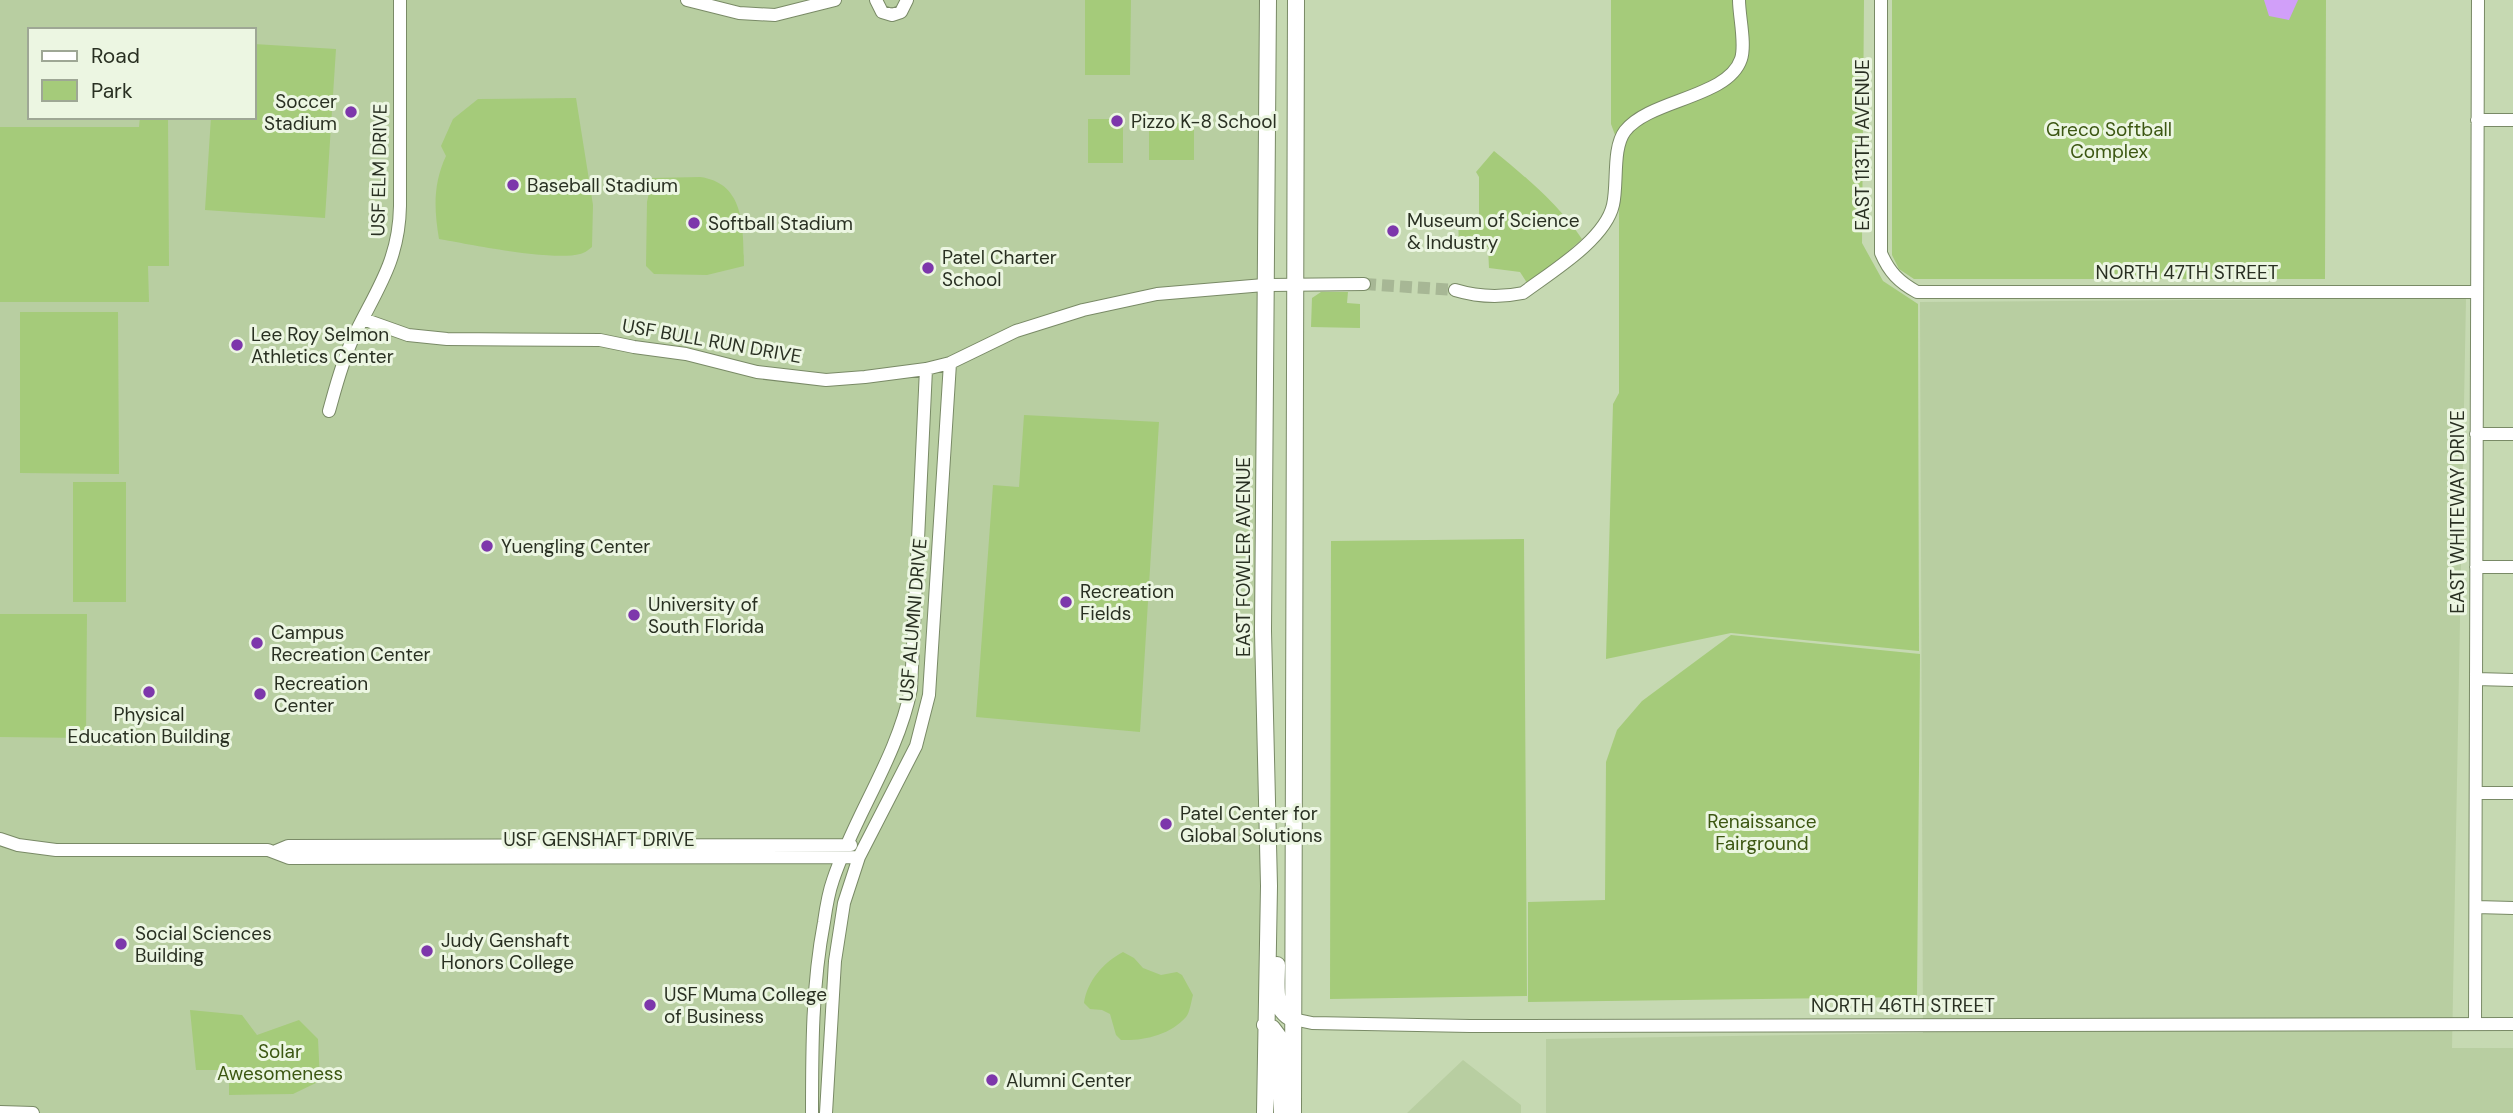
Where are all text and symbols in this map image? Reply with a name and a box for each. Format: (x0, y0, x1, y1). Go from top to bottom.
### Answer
legend (28, 28, 256, 119)
text: Road (91, 42, 140, 70)
street label: EAST 113TH AVENUE (1850, 59, 1875, 231)
text: Park (91, 77, 133, 105)
place label: Soccer Stadium (264, 89, 337, 136)
street label: USF ELM DRIVE (365, 103, 393, 237)
marker: Soccer Stadium (343, 104, 359, 120)
place label: Pizzo K-8 School (1131, 109, 1277, 134)
marker: Pizzo K-8 School (1109, 113, 1125, 129)
park label: Greco Softball Complex (2046, 117, 2172, 164)
place label: Baseball Stadium (527, 173, 678, 198)
marker: Baseball Stadium (505, 177, 521, 193)
place label: Museum of Science & Industry (1407, 208, 1580, 255)
place label: Softball Stadium (708, 211, 853, 236)
marker: Softball Stadium (686, 215, 702, 231)
marker: Museum of Science & Industry (1385, 223, 1401, 239)
place label: Patel Charter School (942, 245, 1057, 292)
marker: Patel Charter School (920, 260, 936, 276)
street label: NORTH 47TH STREET (2096, 260, 2279, 285)
street label: USF BULL RUN DRIVE (620, 313, 804, 369)
place label: Lee Roy Selmon Athletics Center (251, 322, 394, 369)
marker: Lee Roy Selmon Athletics Center (229, 337, 245, 353)
street label: EAST WHITEWAY DRIVE (2445, 410, 2470, 614)
street label: EAST FOWLER AVENUE (1231, 457, 1256, 657)
place label: Yuengling Center (501, 534, 650, 559)
street label: USF ALUMNI DRIVE (893, 537, 933, 703)
marker: Yuengling Center (479, 538, 495, 554)
place label: Recreation Fields (1080, 579, 1174, 626)
place label: University of South Florida (648, 592, 764, 639)
marker: Recreation Fields (1058, 594, 1074, 610)
marker: University of South Florida (626, 607, 642, 623)
place label: Campus Recreation Center (271, 620, 430, 667)
marker: Campus Recreation Center (249, 635, 265, 651)
place label: Recreation Center (274, 671, 368, 718)
marker: Physical Education Building (141, 684, 157, 700)
marker: Recreation Center (252, 686, 268, 702)
place label: Physical Education Building (68, 702, 231, 749)
place label: Patel Center for Global Solutions (1180, 801, 1323, 848)
park label: Renaissance Fairground (1707, 809, 1817, 856)
marker: Patel Center for Global Solutions (1158, 816, 1174, 832)
street label: USF GENSHAFT DRIVE (503, 827, 695, 852)
place label: Social Sciences Building (135, 921, 272, 968)
place label: Judy Genshaft Honors College (441, 928, 574, 975)
marker: Social Sciences Building (113, 936, 129, 952)
marker: Judy Genshaft Honors College (419, 943, 435, 959)
place label: USF Muma College of Business (664, 982, 827, 1029)
street label: NORTH 46TH STREET (1811, 993, 1995, 1018)
marker: USF Muma College of Business (642, 997, 658, 1013)
park label: Solar Awesomeness (217, 1039, 343, 1086)
place label: Alumni Center (1006, 1068, 1132, 1093)
marker: Alumni Center (984, 1072, 1000, 1088)

